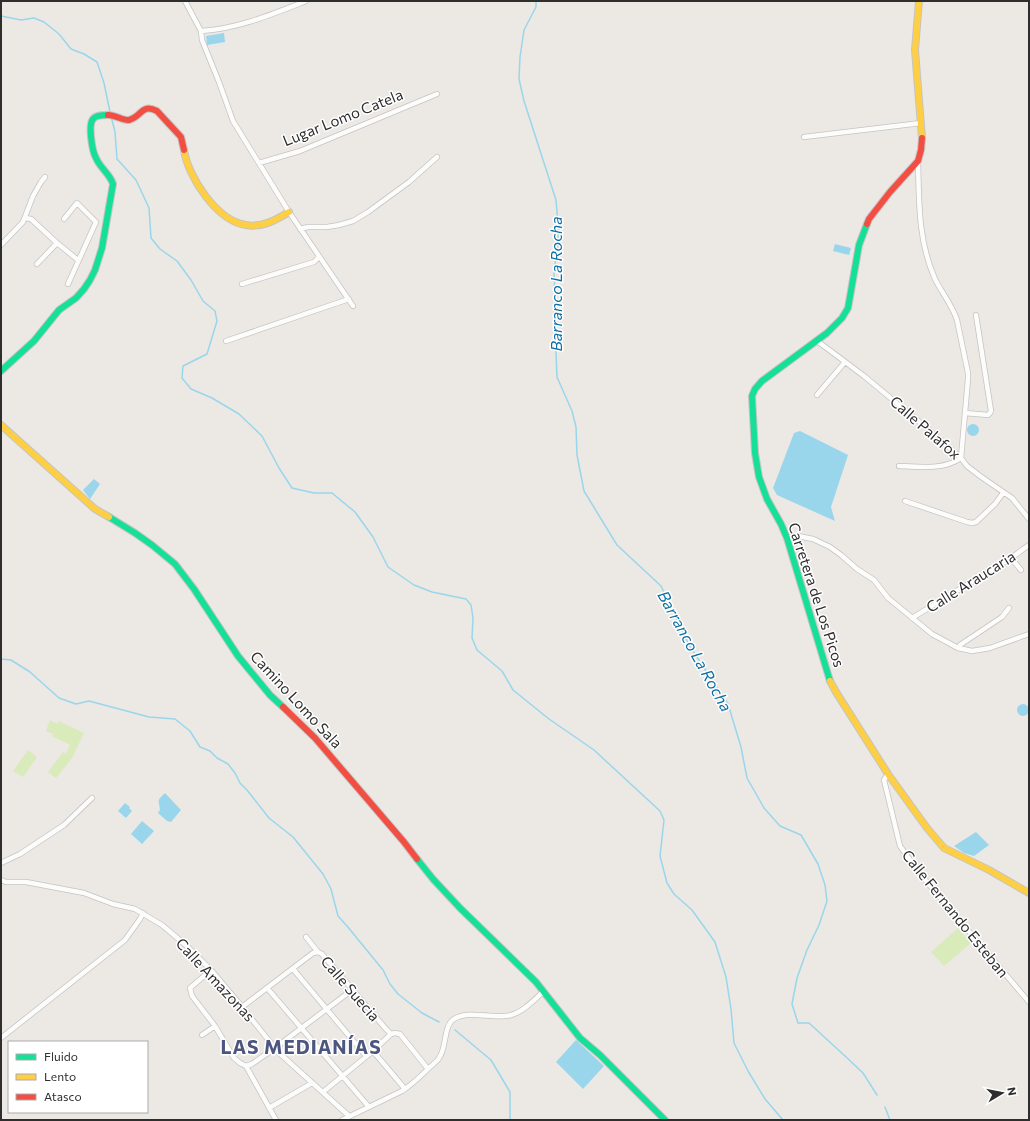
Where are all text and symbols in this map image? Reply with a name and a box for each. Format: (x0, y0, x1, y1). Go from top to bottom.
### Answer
street label: Lugar Lomo Catela (280, 85, 405, 149)
water label: Barranco La Rocha (546, 216, 565, 352)
street label: Calle Palafox (887, 392, 965, 463)
street label: Carretera de Los Picos (785, 520, 849, 669)
street label: Calle Araucaria (922, 547, 1018, 616)
water label: Barranco La Rocha (654, 587, 737, 714)
street label: Camino Lomo Sala (247, 647, 346, 752)
street label: Calle Fernando Esteban (899, 846, 1013, 981)
street label: Calle Amazonas (173, 934, 259, 1025)
street label: Calle Suecia (317, 952, 384, 1025)
district label: LAS MEDIANÍAS (220, 1035, 382, 1058)
legend (8, 1041, 148, 1113)
text: Fluido (44, 1049, 78, 1063)
text: Lento (44, 1069, 76, 1083)
north arrow (982, 1073, 1022, 1113)
text: N (1005, 1086, 1019, 1096)
text: Atasco (44, 1089, 82, 1103)

